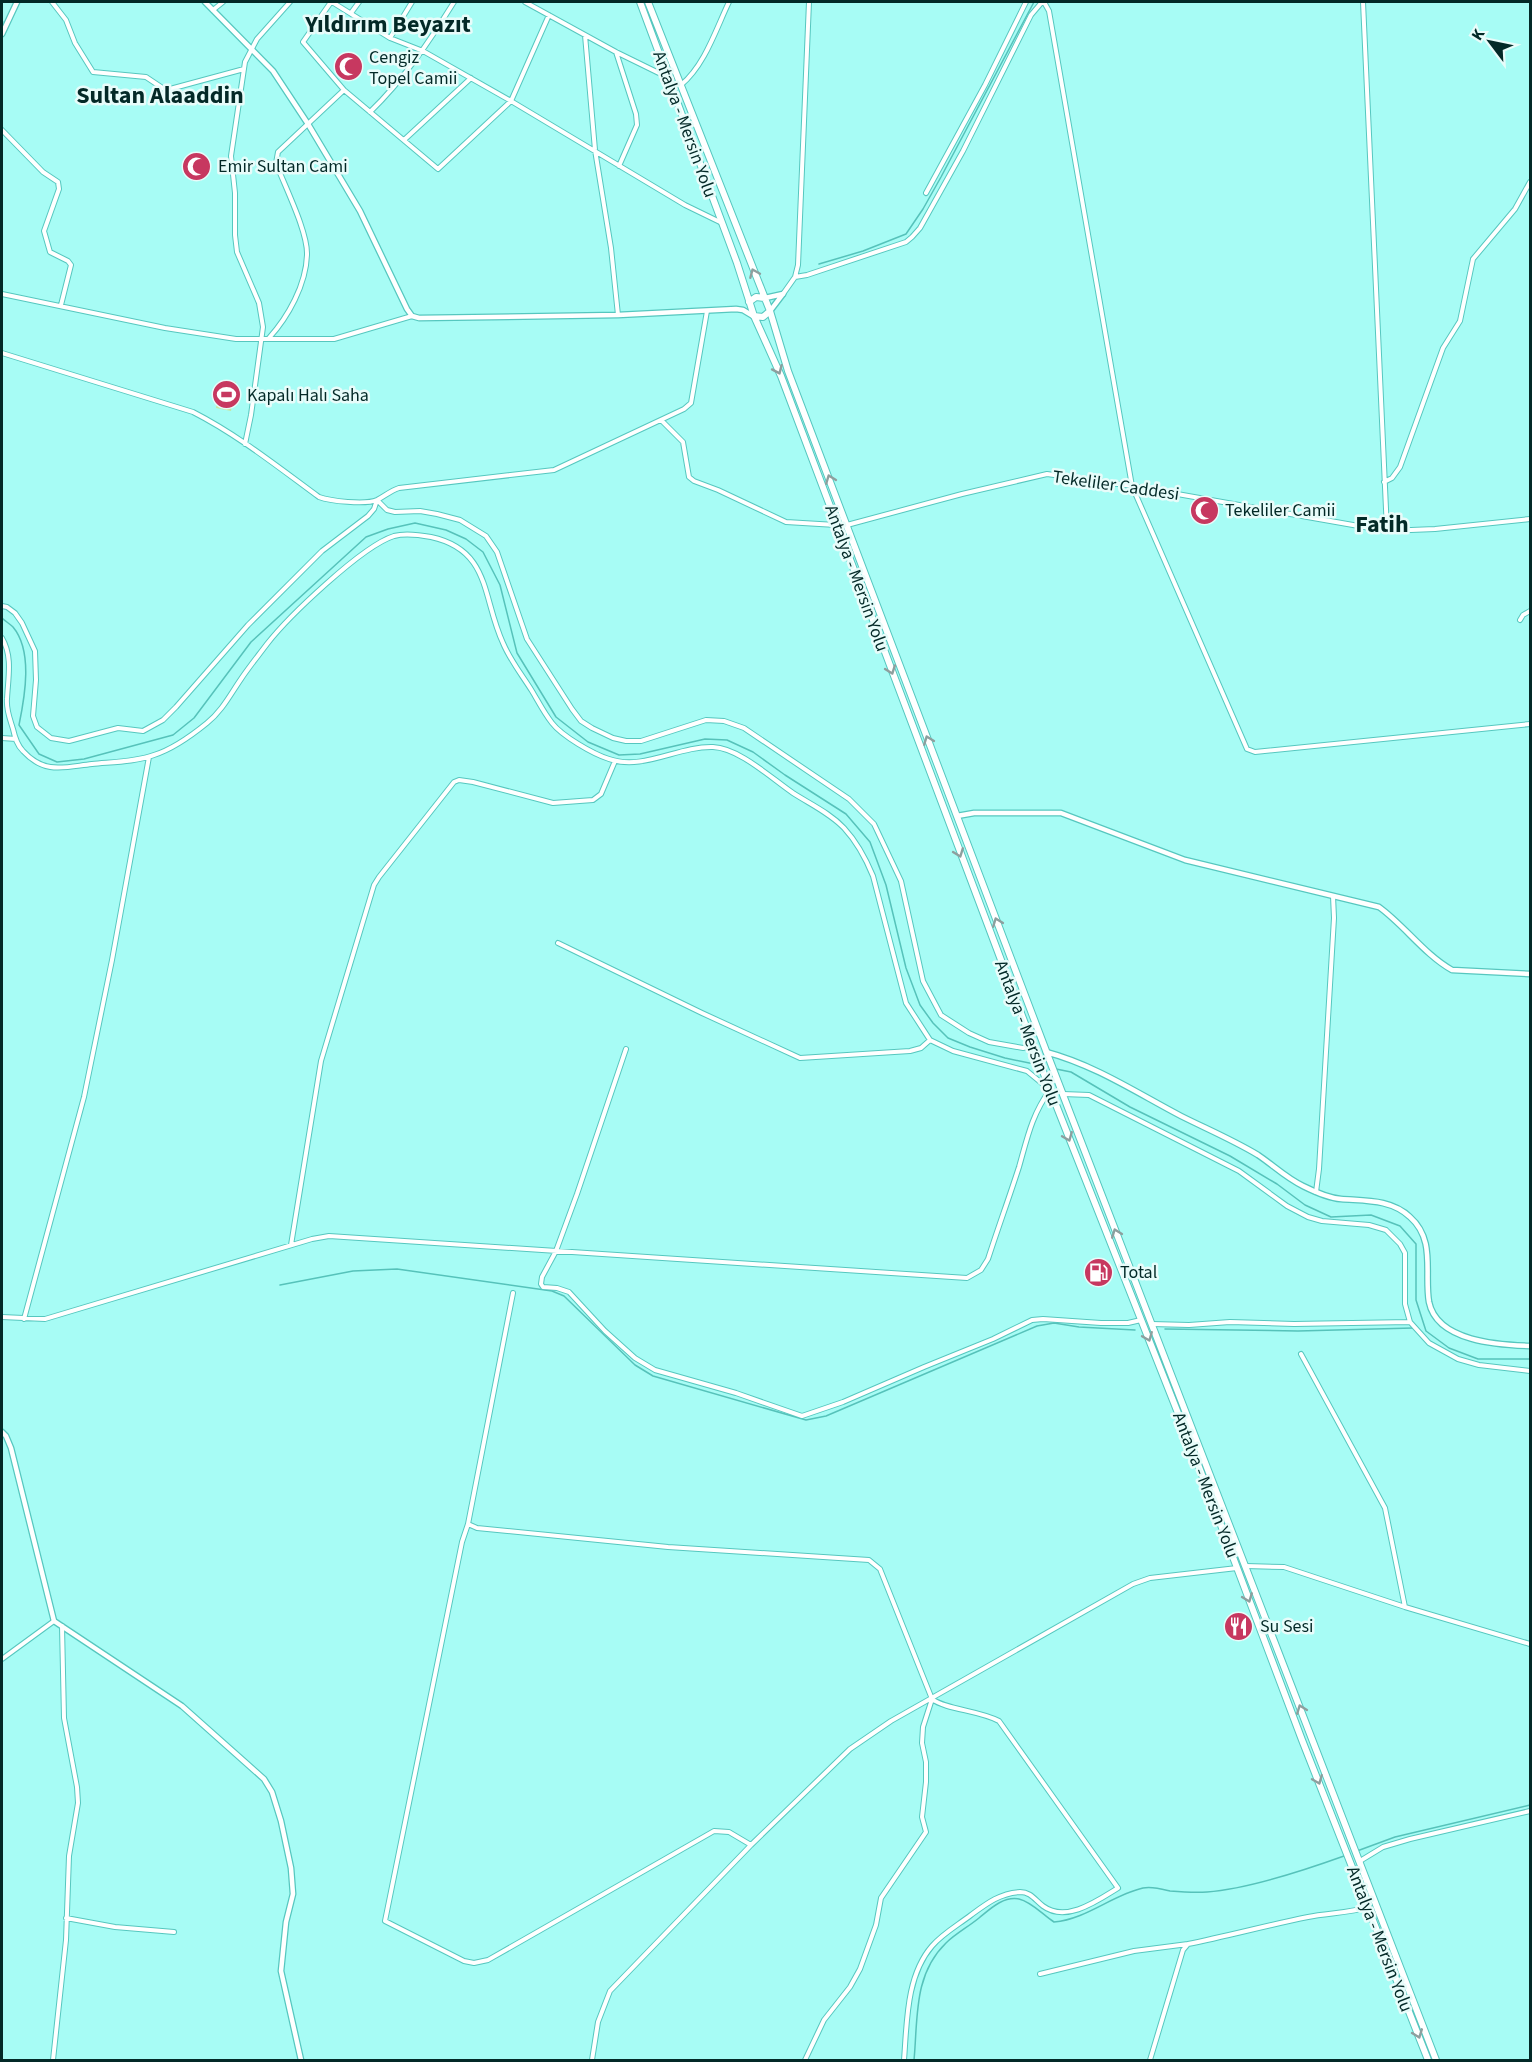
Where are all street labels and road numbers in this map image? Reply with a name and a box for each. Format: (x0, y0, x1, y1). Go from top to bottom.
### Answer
street label: Antalya - Mersin Yolu (646, 47, 723, 201)
street label: Tekeliler Caddesi (1051, 464, 1181, 507)
street label: Antalya - Mersin Yolu (818, 501, 895, 655)
street label: Antalya - Mersin Yolu (988, 957, 1067, 1110)
street label: Antalya - Mersin Yolu (1166, 1409, 1245, 1562)
street label: Antalya - Mersin Yolu (1340, 1863, 1419, 2016)

